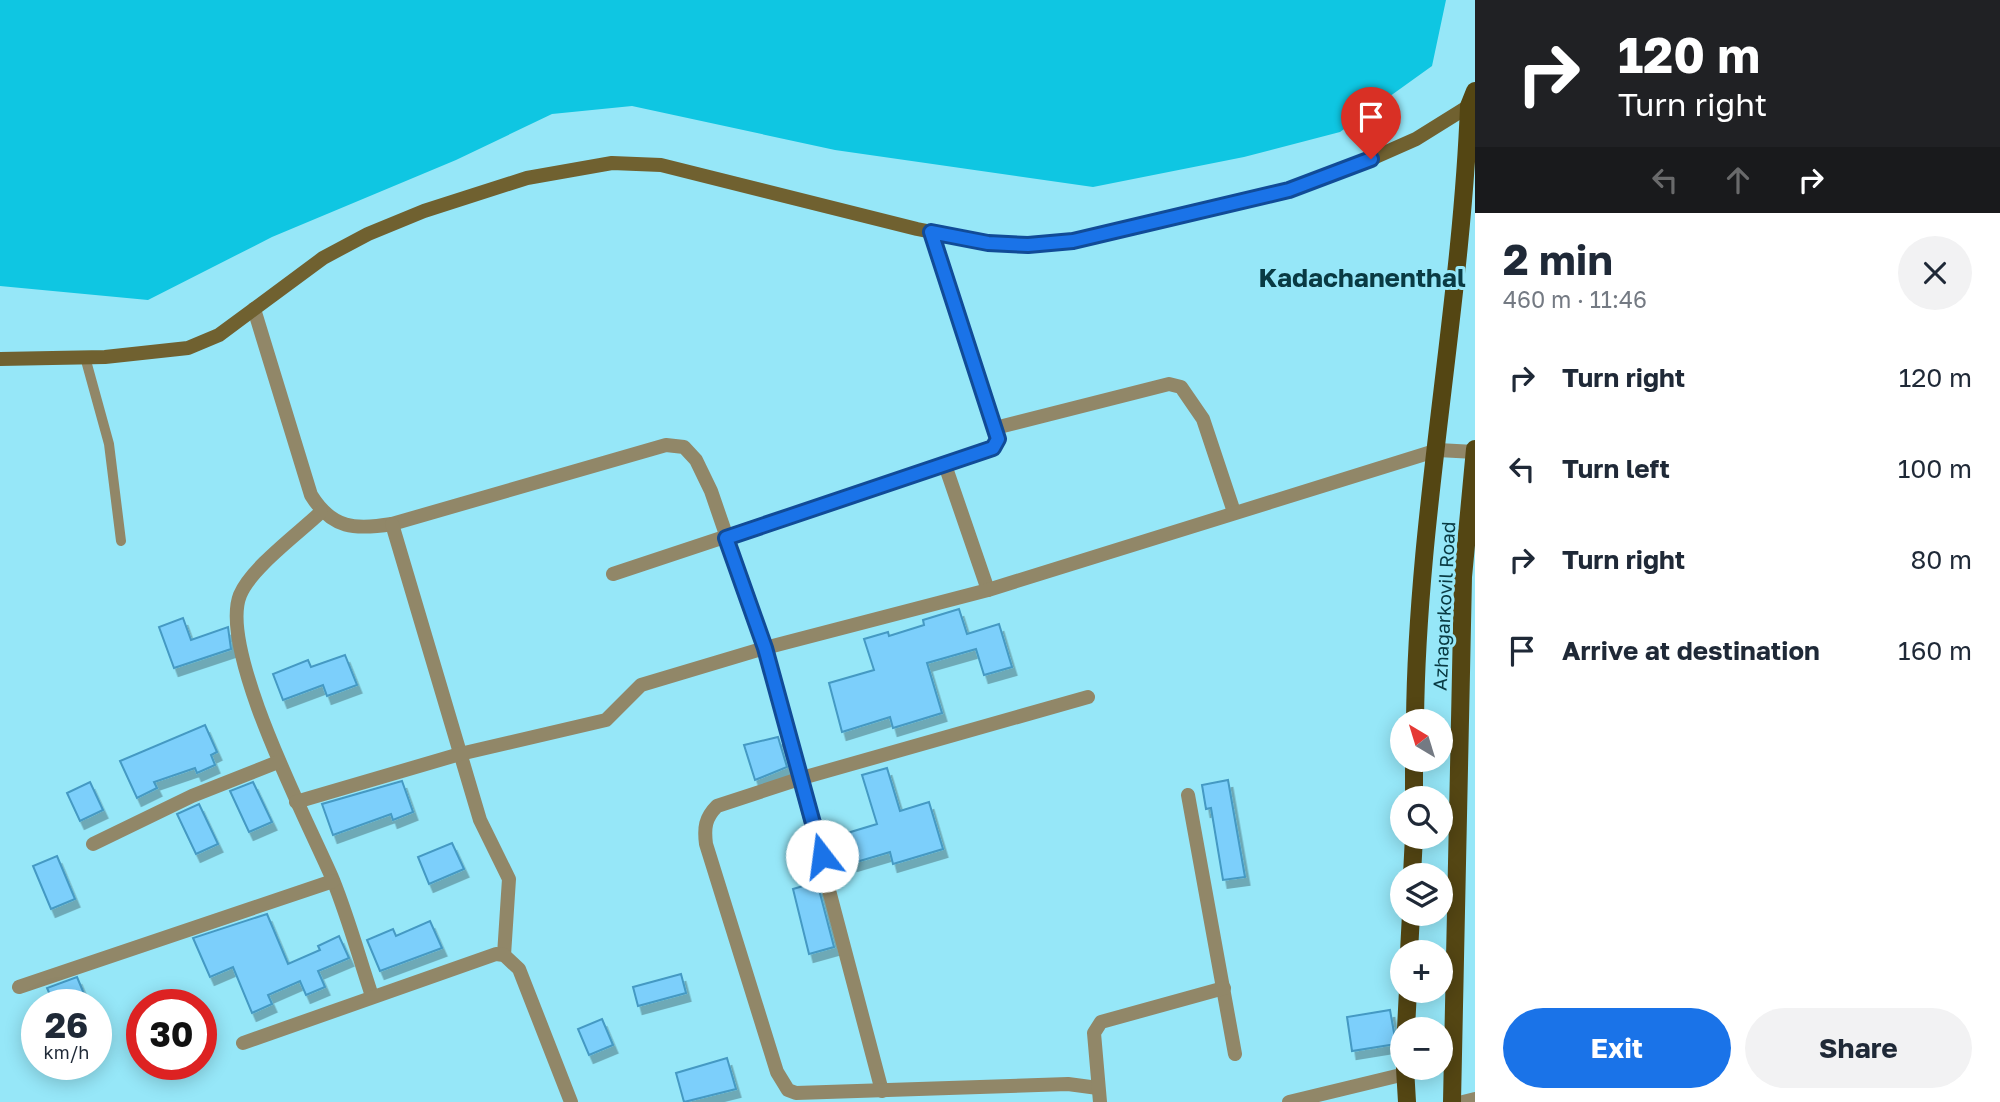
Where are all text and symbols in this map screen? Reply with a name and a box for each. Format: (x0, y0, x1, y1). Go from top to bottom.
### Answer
text: 120 m (1618, 25, 1760, 84)
icon: right (1503, 28, 1594, 119)
text: Turn right (1618, 85, 1767, 123)
pin (1341, 87, 1401, 159)
icon: arrive (1352, 98, 1390, 136)
icon: left (1646, 161, 1684, 199)
icon: ahead (1719, 161, 1757, 199)
icon: right (1792, 161, 1830, 199)
text: 2 min (1503, 234, 1613, 284)
button: close (1898, 236, 1972, 310)
district label: Kadachanenthal (1258, 262, 1466, 293)
text: 460 m · 11:46 (1503, 285, 1647, 313)
icon: right (1503, 359, 1541, 397)
text: Turn right (1562, 362, 1685, 393)
text: 120 m (1899, 362, 1972, 393)
icon: left (1503, 450, 1541, 488)
text: Turn left (1562, 453, 1670, 484)
text: 100 m (1898, 453, 1972, 484)
street label: Azhagarkovil Road (1428, 521, 1459, 691)
icon: right (1503, 541, 1541, 579)
text: Turn right (1562, 544, 1685, 575)
text: 80 m (1911, 544, 1972, 575)
icon: arrive (1503, 632, 1541, 670)
text: Arrive at destination (1562, 635, 1820, 666)
text: 160 m (1898, 635, 1972, 666)
north arrow (1390, 709, 1452, 772)
map controls (1390, 709, 1453, 1080)
button: search (1390, 786, 1453, 849)
position arrow (785, 819, 859, 893)
button: layers (1390, 863, 1453, 926)
button: + (1390, 940, 1453, 1003)
speed limit sign: 30 (126, 989, 217, 1080)
text: 26 (45, 1004, 88, 1046)
button: Exit (1503, 1008, 1731, 1088)
button: Share (1745, 1008, 1972, 1088)
button: − (1390, 1017, 1453, 1080)
text: km/h (44, 1041, 89, 1063)

